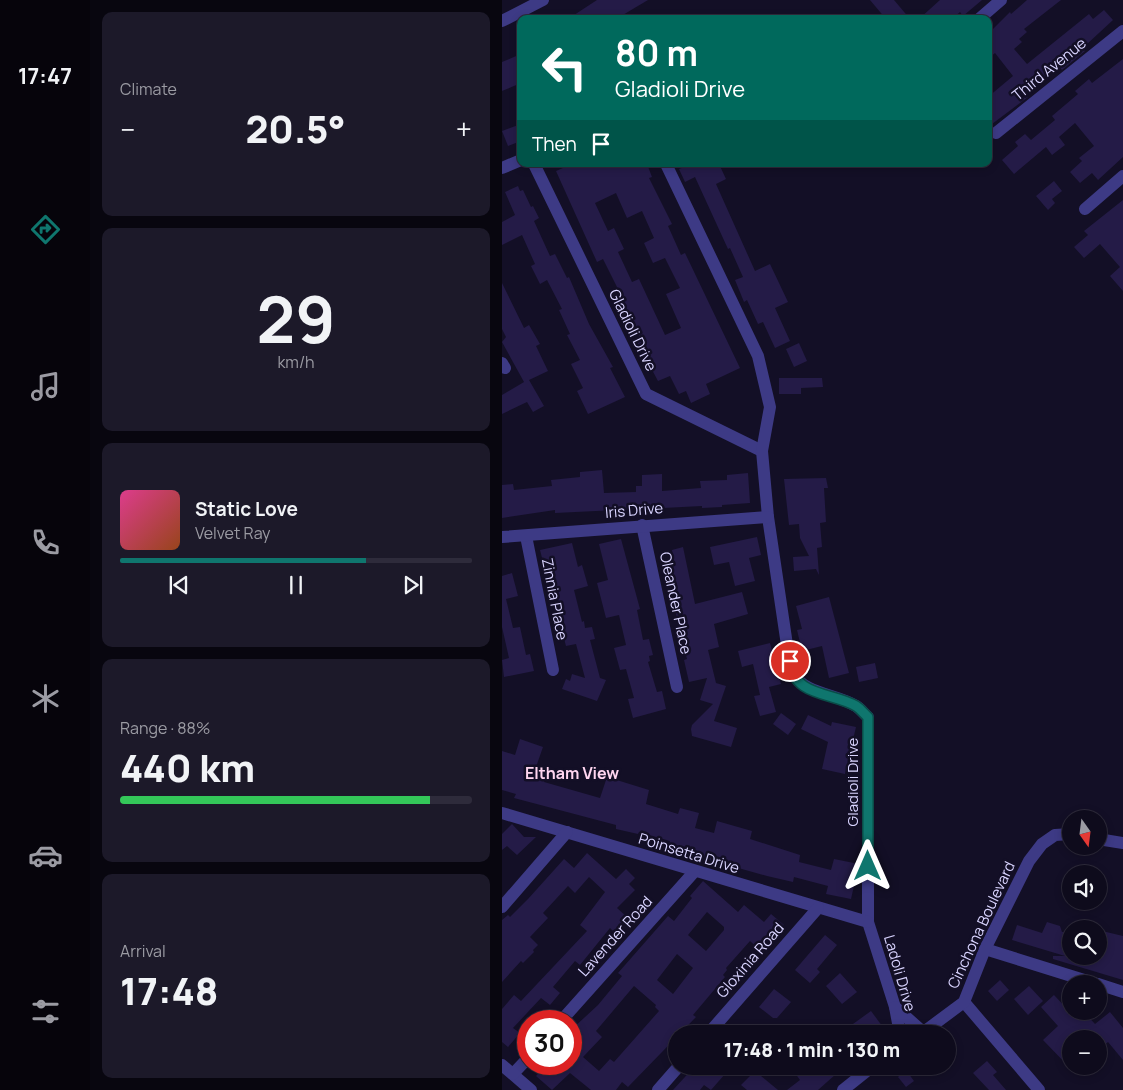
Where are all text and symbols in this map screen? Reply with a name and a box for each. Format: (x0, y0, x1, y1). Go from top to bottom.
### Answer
text: 80 m (615, 29, 698, 77)
street label: Third Avenue (1007, 32, 1091, 105)
icon: left (532, 35, 597, 100)
text: 17:47 (18, 61, 72, 91)
text: Gladioli Drive (615, 74, 745, 104)
text: Climate (120, 78, 177, 100)
text: 20.5° (245, 102, 346, 154)
text: − (120, 110, 135, 148)
text: + (456, 110, 472, 148)
icon: arrive (587, 130, 615, 158)
text: Then (532, 131, 577, 157)
icon: directions (28, 212, 63, 247)
text: 29 (256, 274, 336, 363)
street label: Gladioli Drive (604, 286, 662, 375)
text: km/h (277, 351, 315, 373)
icon: music (28, 369, 63, 404)
text: Static Love (195, 496, 298, 522)
street label: Iris Drive (604, 497, 664, 523)
text: Velvet Ray (195, 522, 271, 544)
icon: phone (28, 525, 63, 560)
street label: Oleander Place (655, 550, 697, 656)
street label: Zinnia Place (537, 556, 573, 642)
icon: previous (165, 571, 193, 599)
icon: pause (282, 571, 310, 599)
icon: next (399, 571, 427, 599)
pin (769, 640, 811, 682)
icon: arrive (776, 647, 804, 675)
icon: climate (28, 681, 63, 716)
text: Range · 88% (120, 717, 210, 739)
street label: Gladioli Drive (842, 737, 863, 826)
text: 440 km (120, 741, 255, 793)
district label: Eltham View (525, 762, 619, 784)
north arrow (1062, 810, 1107, 855)
map controls (1062, 810, 1107, 1075)
street label: Poinsetta Drive (636, 828, 742, 878)
icon: car (28, 838, 63, 873)
position arrow (841, 839, 893, 891)
street label: Cinchona Boulevard (942, 858, 1020, 992)
button: sound (1062, 865, 1107, 910)
street label: Lavender Road (573, 891, 657, 981)
street label: Gloxinia Road (711, 918, 789, 1002)
button: search (1062, 920, 1107, 965)
street label: Ladoli Drive (879, 932, 921, 1014)
text: Arrival (120, 940, 166, 962)
text: 17:48 (120, 964, 219, 1016)
button: + (1062, 975, 1107, 1020)
icon: filters (28, 994, 63, 1029)
speed limit sign: 30 (517, 1010, 582, 1075)
button: − (1062, 1030, 1107, 1075)
text: 17:48 · 1 min · 130 m (724, 1037, 900, 1063)

